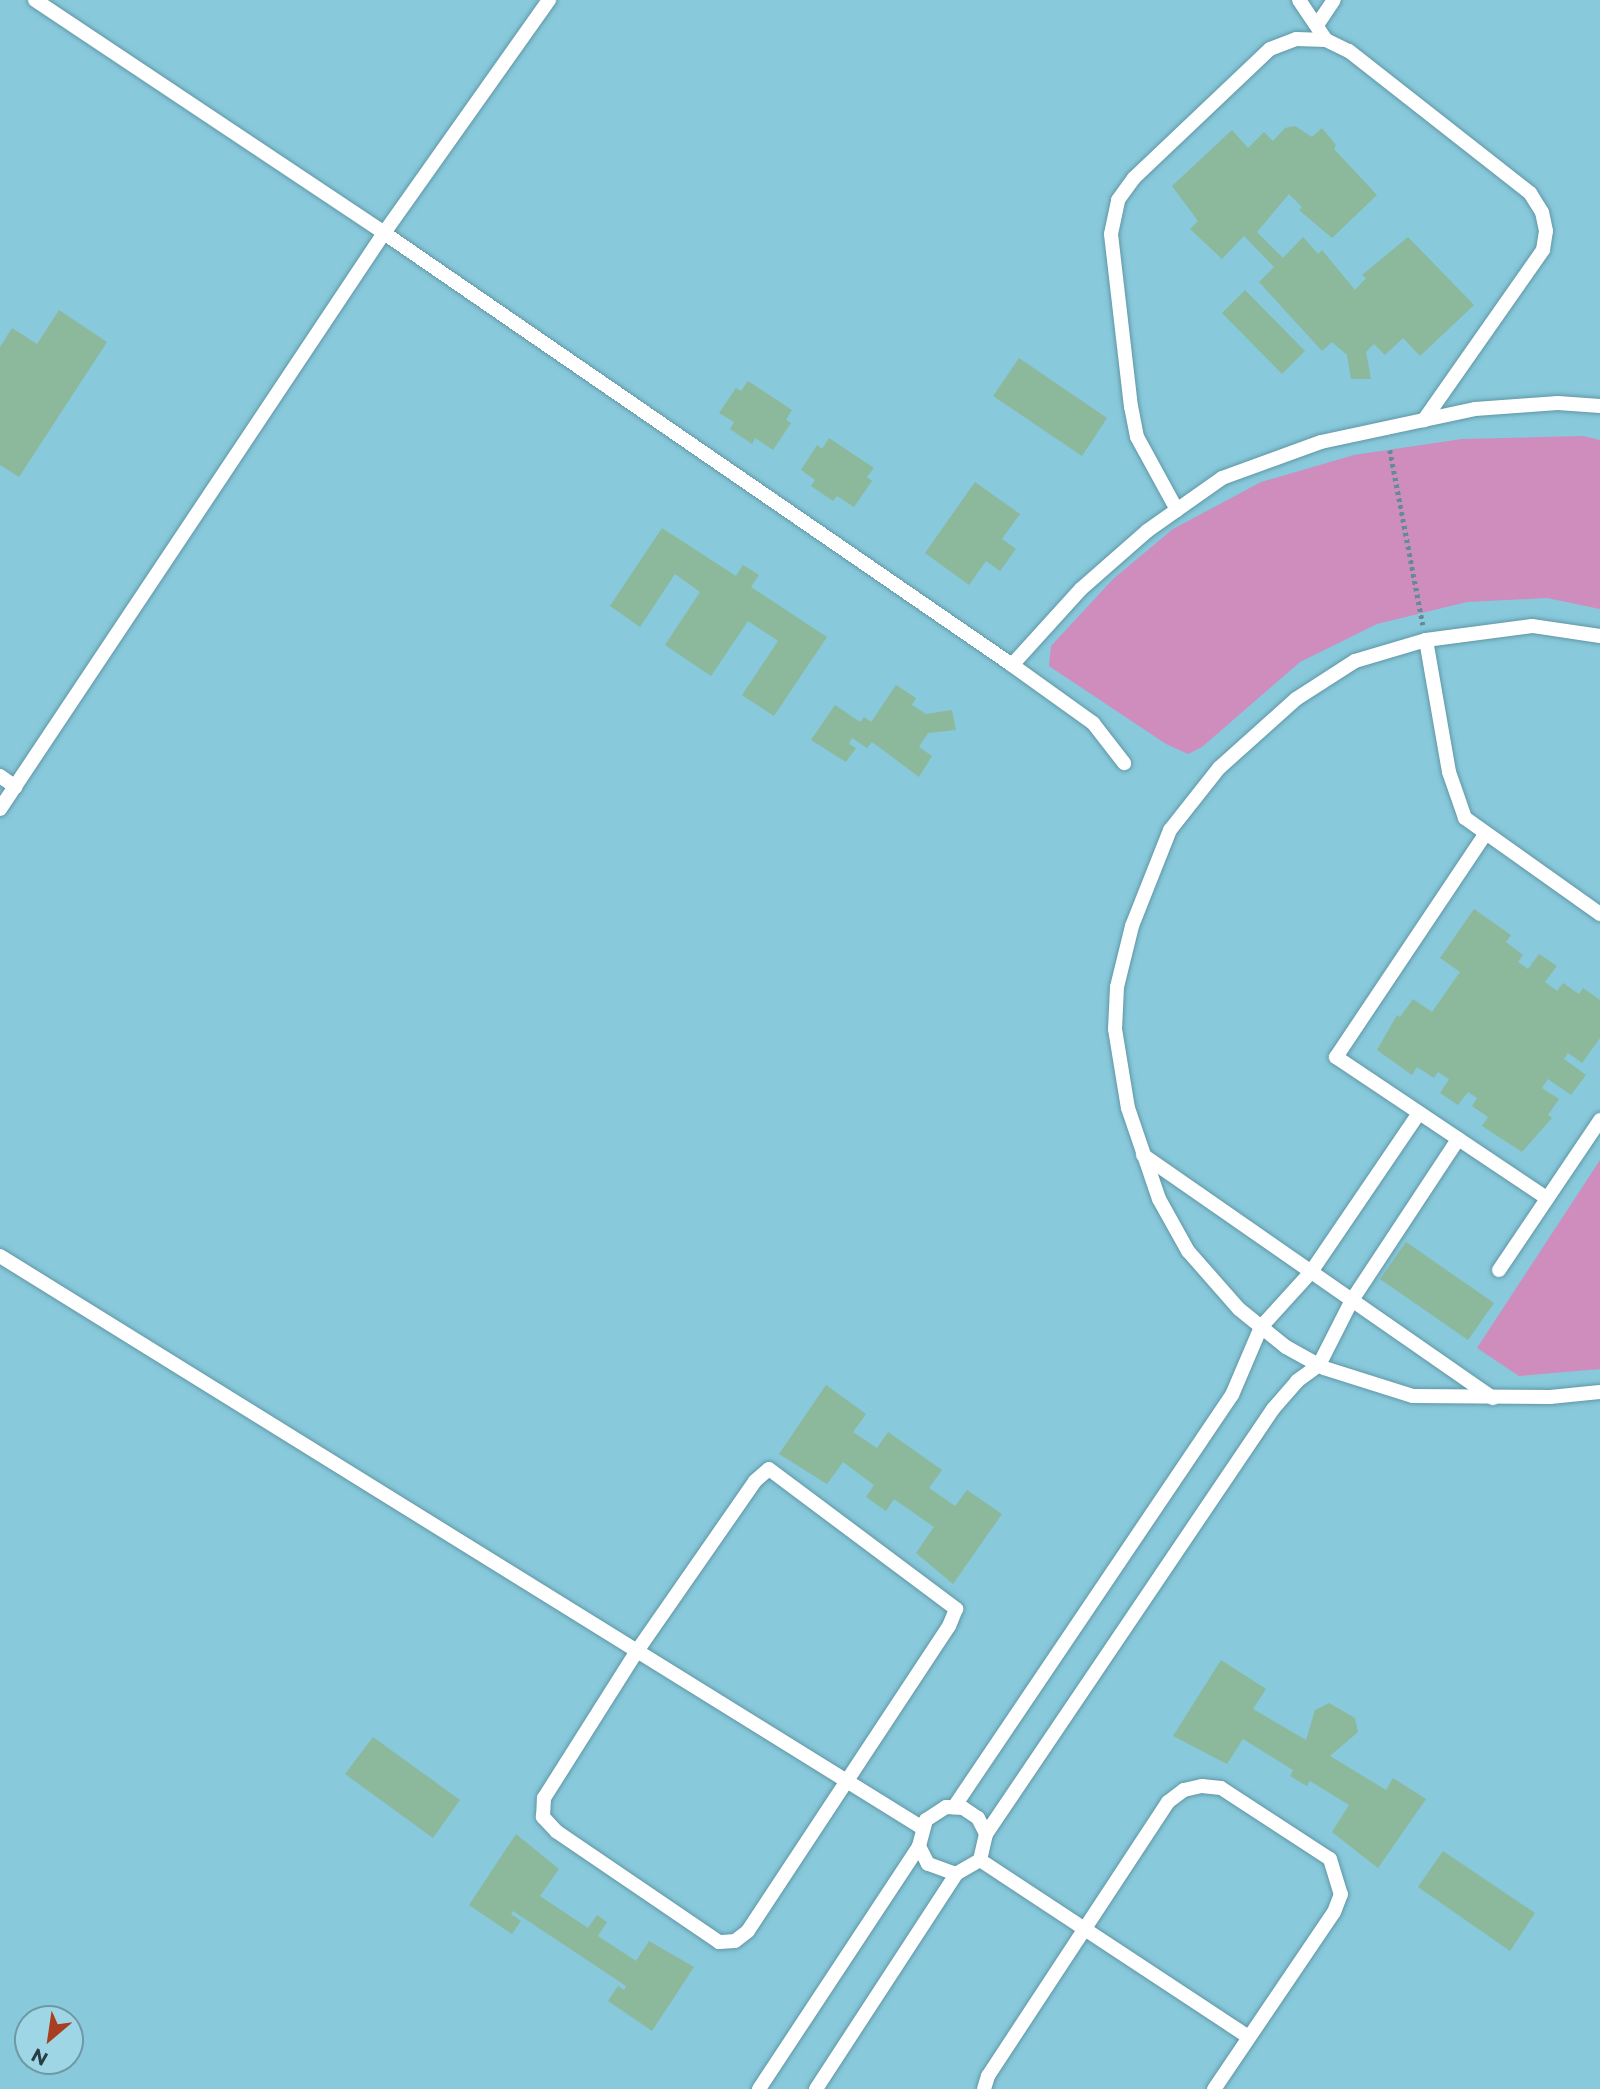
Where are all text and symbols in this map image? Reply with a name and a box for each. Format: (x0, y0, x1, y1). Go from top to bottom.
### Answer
north arrow (14, 2005, 84, 2075)
text: N (27, 2043, 52, 2071)

